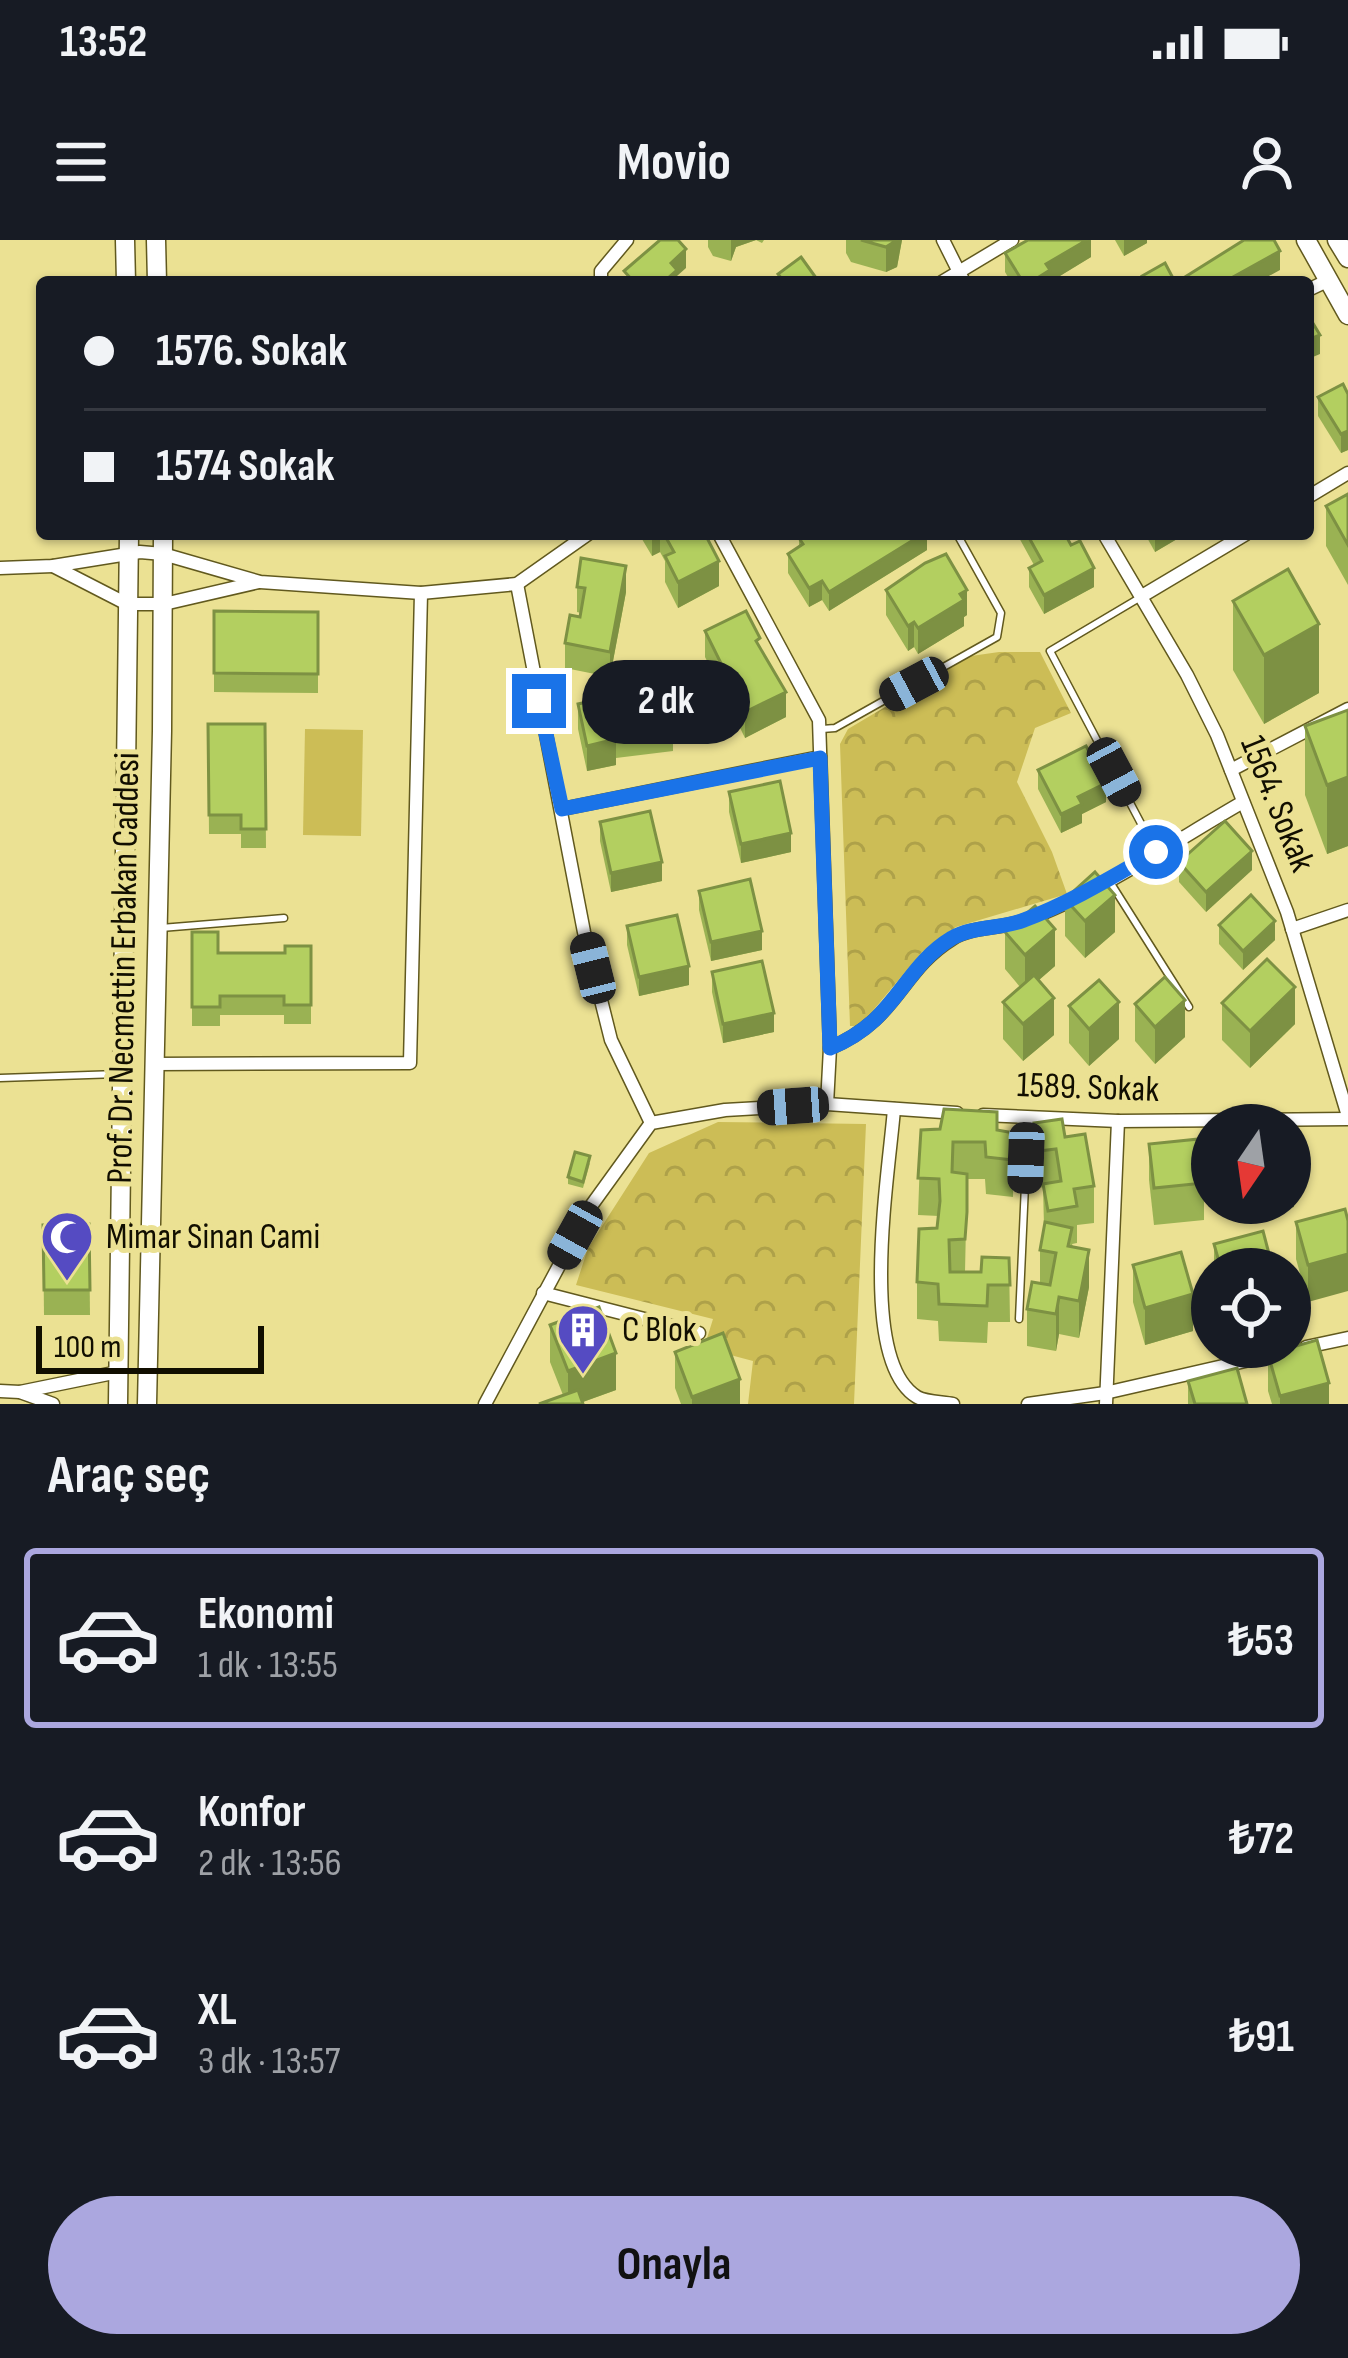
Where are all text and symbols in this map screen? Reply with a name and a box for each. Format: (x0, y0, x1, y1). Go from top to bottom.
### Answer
text: 13:52 (60, 15, 147, 70)
icon: menu (48, 129, 114, 195)
icon: person (1234, 129, 1300, 195)
text: Movio (617, 130, 731, 195)
text: 1576. Sokak (156, 324, 347, 379)
text: 1574 Sokak (156, 439, 335, 494)
car (874, 651, 954, 717)
callout: 2 dk (581, 659, 749, 743)
route end (512, 674, 566, 728)
text: 2 dk (638, 678, 694, 725)
street label: 1564. Sokak (1230, 730, 1324, 878)
car (1081, 732, 1147, 812)
street label: Prof. Dr. Necmettin Erbakan Caddesi (99, 752, 149, 1184)
route start (1129, 825, 1183, 879)
car (567, 929, 619, 1007)
street label: 1589. Sokak (1016, 1064, 1160, 1112)
car (756, 1086, 830, 1126)
north arrow (1191, 1104, 1311, 1224)
map controls (1191, 1104, 1311, 1368)
car (1007, 1121, 1045, 1195)
car (542, 1195, 608, 1275)
mosque icon: Mimar Sinan Cami (39, 1209, 95, 1283)
place label: Mimar Sinan Cami (106, 1216, 320, 1259)
button: locate (1191, 1248, 1311, 1368)
building icon: C Blok (555, 1302, 611, 1376)
place label: C Blok (622, 1309, 697, 1352)
scale bar (36, 1320, 264, 1373)
text: 100 m (54, 1327, 121, 1367)
text: Araç seç (48, 1443, 210, 1508)
icon: car (54, 1584, 162, 1692)
text: Ekonomi (198, 1587, 334, 1642)
text: ₺53 (1228, 1614, 1294, 1669)
text: 1 dk · 13:55 (198, 1642, 338, 1689)
icon: car (54, 1782, 162, 1890)
text: Konfor (198, 1785, 306, 1840)
text: ₺72 (1229, 1812, 1294, 1867)
text: 2 dk · 13:56 (198, 1840, 342, 1887)
icon: car (54, 1980, 162, 2088)
text: XL (198, 1983, 237, 2038)
text: ₺91 (1229, 2010, 1294, 2065)
text: 3 dk · 13:57 (198, 2038, 340, 2085)
button: Onayla (48, 2196, 1300, 2334)

